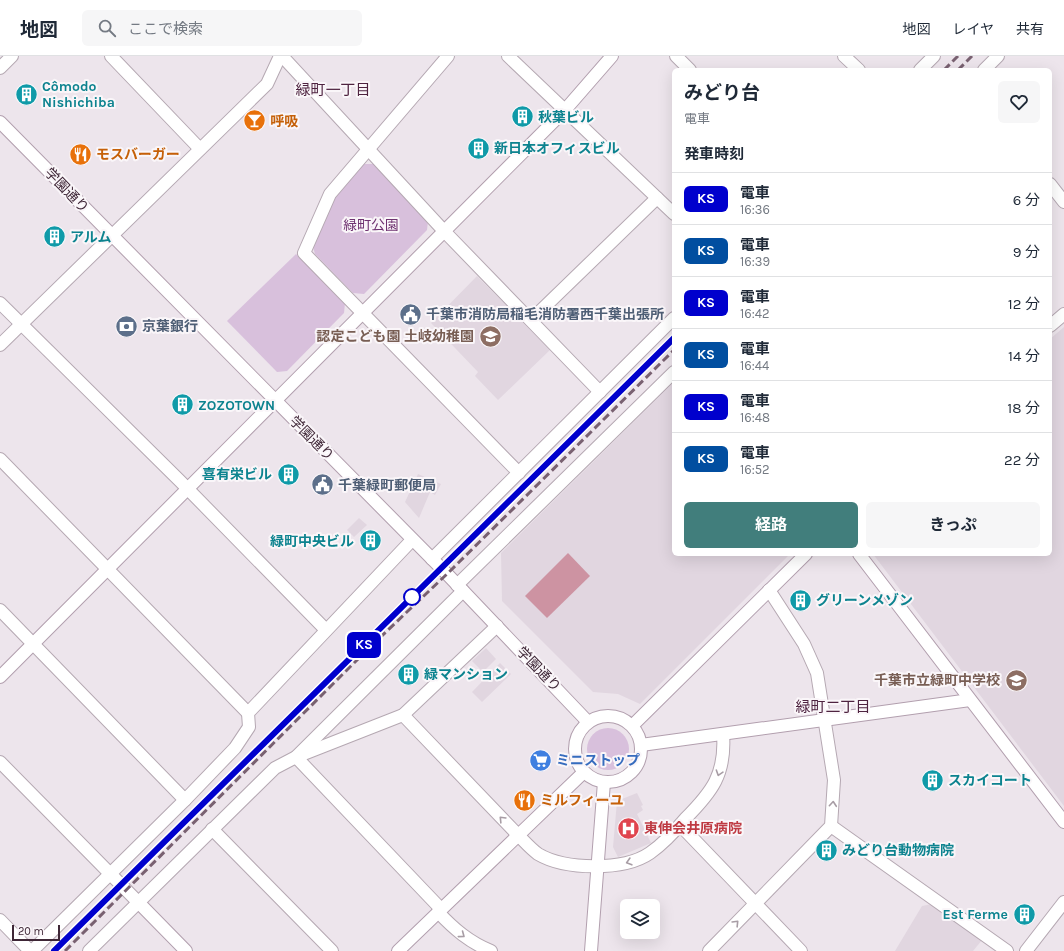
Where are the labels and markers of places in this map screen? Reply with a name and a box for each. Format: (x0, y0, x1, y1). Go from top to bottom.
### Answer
place label: Cômodo Nishichiba (42, 78, 115, 111)
building icon: Cômodo Nishichiba (14, 81, 40, 107)
building icon: 秋葉ビル (509, 104, 535, 130)
bar icon: 呼吸 (242, 108, 268, 134)
place label: 秋葉ビル (538, 109, 594, 126)
place label: 呼吸 (270, 113, 299, 130)
building icon: 新日本オフィスビル (465, 135, 491, 161)
place label: 新日本オフィスビル (494, 140, 620, 157)
restaurant icon: モスバーガー (68, 141, 94, 167)
place label: モスバーガー (96, 146, 180, 163)
building icon: アルム (42, 224, 68, 250)
place label: アルム (70, 229, 112, 246)
public building icon: 千葉市消防局稲毛消防署西千葉出張所 (397, 301, 423, 327)
place label: 千葉市消防局稲毛消防署西千葉出張所 (426, 306, 664, 323)
bank icon: 京葉銀行 (113, 313, 139, 339)
place label: 京葉銀行 (142, 318, 198, 335)
school or university icon: 認定こども園 土岐幼稚園 (477, 323, 503, 349)
place label: 認定こども園 土岐幼稚園 (316, 328, 474, 345)
building icon: ZOZOTOWN (170, 392, 196, 418)
place label: ZOZOTOWN (198, 397, 275, 414)
building icon: 喜有栄ビル (275, 461, 301, 487)
place label: 喜有栄ビル (202, 466, 272, 483)
public building icon: 千葉緑町郵便局 (309, 472, 335, 498)
place label: 千葉緑町郵便局 (338, 477, 436, 494)
building icon: 緑町中央ビル (357, 528, 383, 554)
place label: 緑町中央ビル (270, 533, 354, 550)
building icon: グリーンメゾン (787, 587, 813, 613)
unlabelled marker (403, 588, 421, 606)
place label: グリーンメゾン (816, 592, 913, 609)
building icon: 緑マンション (395, 661, 421, 687)
place label: 緑マンション (424, 666, 508, 683)
school or university icon: 千葉市立緑町中学校 (1003, 667, 1029, 693)
place label: 千葉市立緑町中学校 (874, 672, 1000, 689)
supermarket icon: ミニストップ (527, 747, 553, 773)
place label: ミニストップ (556, 752, 640, 769)
building icon: スカイコート (919, 767, 945, 793)
place label: スカイコート (948, 772, 1032, 789)
restaurant icon: ミルフィーユ (512, 787, 538, 813)
place label: ミルフィーユ (540, 792, 624, 809)
hospital icon: 東伸会井原病院 (616, 815, 642, 841)
place label: 東伸会井原病院 (644, 820, 742, 837)
building icon: みどり台動物病院 (814, 837, 840, 863)
place label: みどり台動物病院 (842, 842, 954, 859)
building icon: Est Ferme (1011, 901, 1037, 927)
place label: Est Ferme (943, 906, 1008, 923)

